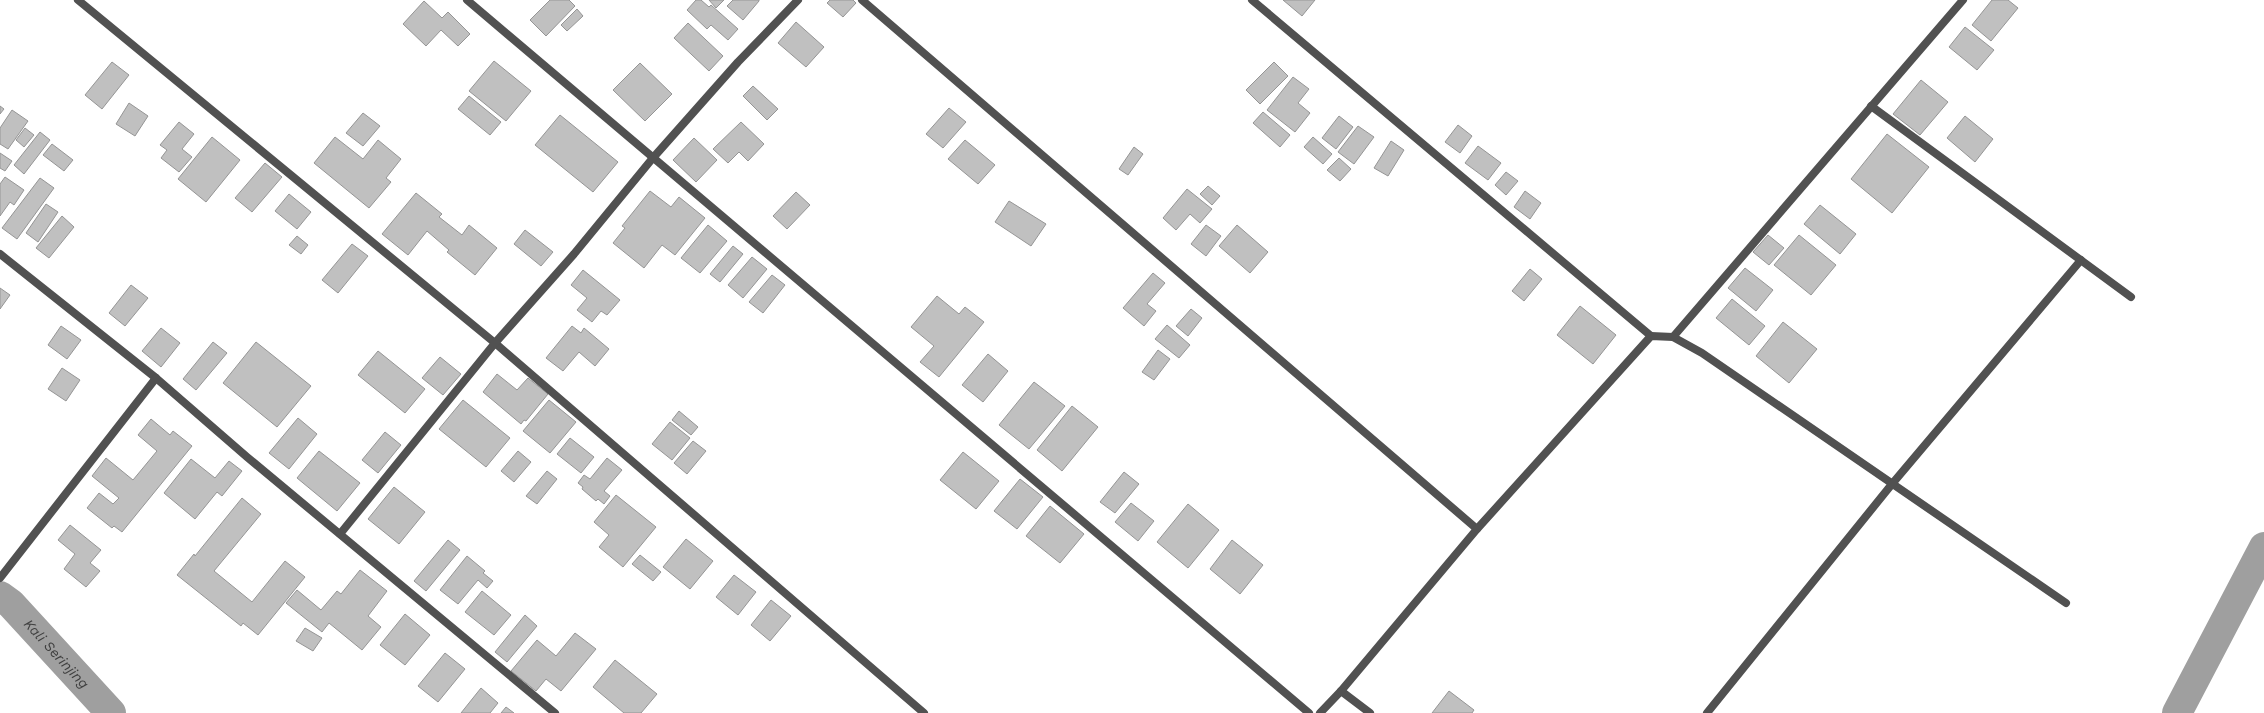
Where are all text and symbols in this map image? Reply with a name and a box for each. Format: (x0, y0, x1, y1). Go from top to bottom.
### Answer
water label: Kali Serinjing (21, 616, 93, 692)

